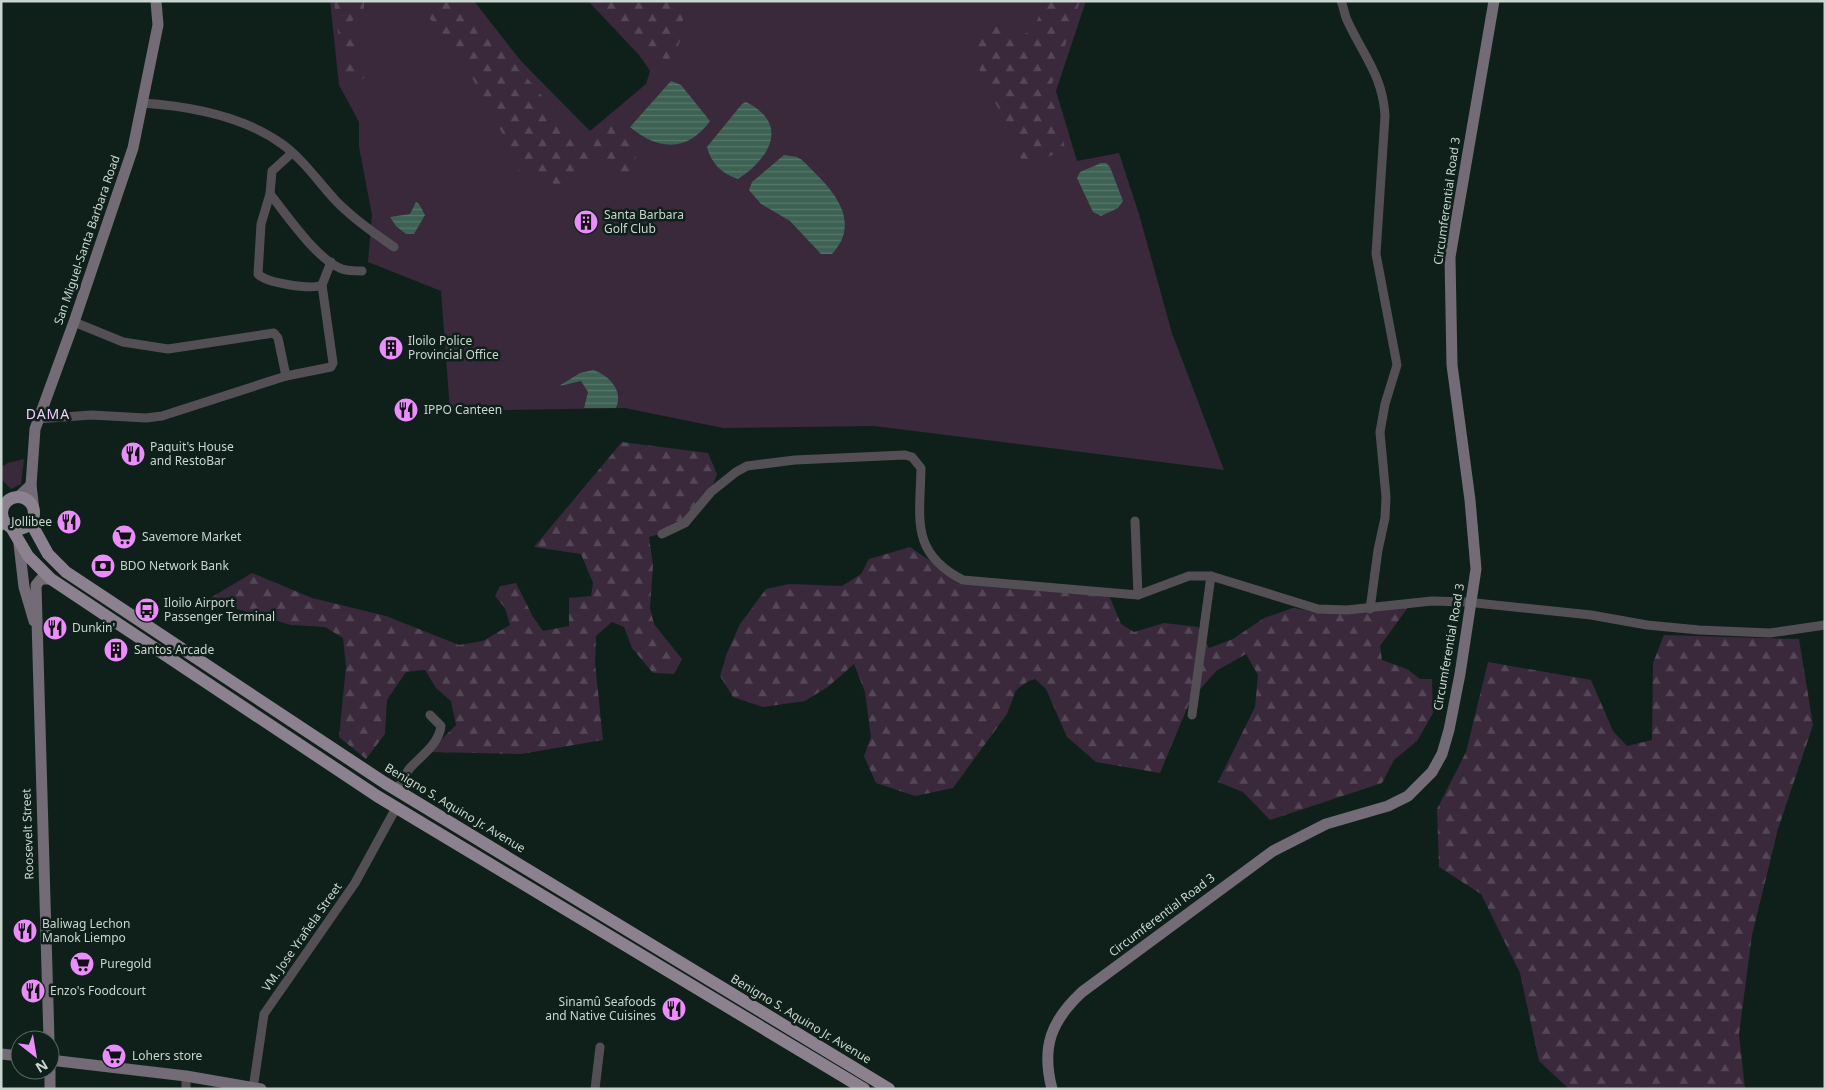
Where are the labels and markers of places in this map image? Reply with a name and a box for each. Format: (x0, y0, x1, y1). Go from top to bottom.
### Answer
place label: Santa Barbara Golf Club (604, 206, 684, 237)
building icon: Santa Barbara Golf Club (573, 209, 599, 235)
place label: Iloilo Police Provincial Office (408, 332, 499, 363)
building icon: Iloilo Police Provincial Office (378, 335, 404, 361)
restaurant icon: IPPO Canteen (393, 397, 419, 423)
place label: IPPO Canteen (424, 401, 502, 418)
place label: Paquit's House and RestoBar (150, 438, 234, 469)
restaurant icon: Paquit's House and RestoBar (120, 441, 146, 467)
restaurant icon: Jollibee (56, 509, 82, 535)
place label: Jollibee (10, 513, 52, 530)
supermarket icon: Savemore Market (111, 524, 137, 550)
place label: Savemore Market (142, 528, 242, 545)
bank icon: BDO Network Bank (90, 553, 116, 579)
place label: BDO Network Bank (120, 557, 229, 574)
place label: Iloilo Airport Passenger Terminal (164, 594, 275, 625)
bus stop icon: Iloilo Airport Passenger Terminal (134, 597, 160, 623)
restaurant icon: Dunkin' (42, 615, 68, 641)
place label: Dunkin' (72, 619, 115, 636)
building icon: Santos Arcade (103, 637, 129, 663)
place label: Santos Arcade (134, 641, 214, 658)
place label: Baliwag Lechon Manok Liempo (42, 915, 130, 946)
restaurant icon: Baliwag Lechon Manok Liempo (12, 918, 38, 944)
supermarket icon: Puregold (69, 951, 95, 977)
place label: Puregold (100, 955, 151, 972)
restaurant icon: Enzo's Foodcourt (20, 978, 46, 1004)
place label: Enzo's Foodcourt (50, 982, 147, 999)
place label: Sinamû Seafoods and Native Cuisines (545, 993, 656, 1024)
restaurant icon: Sinamû Seafoods and Native Cuisines (661, 996, 687, 1022)
supermarket icon: Lohers store (101, 1043, 127, 1069)
place label: Lohers store (132, 1047, 203, 1064)

